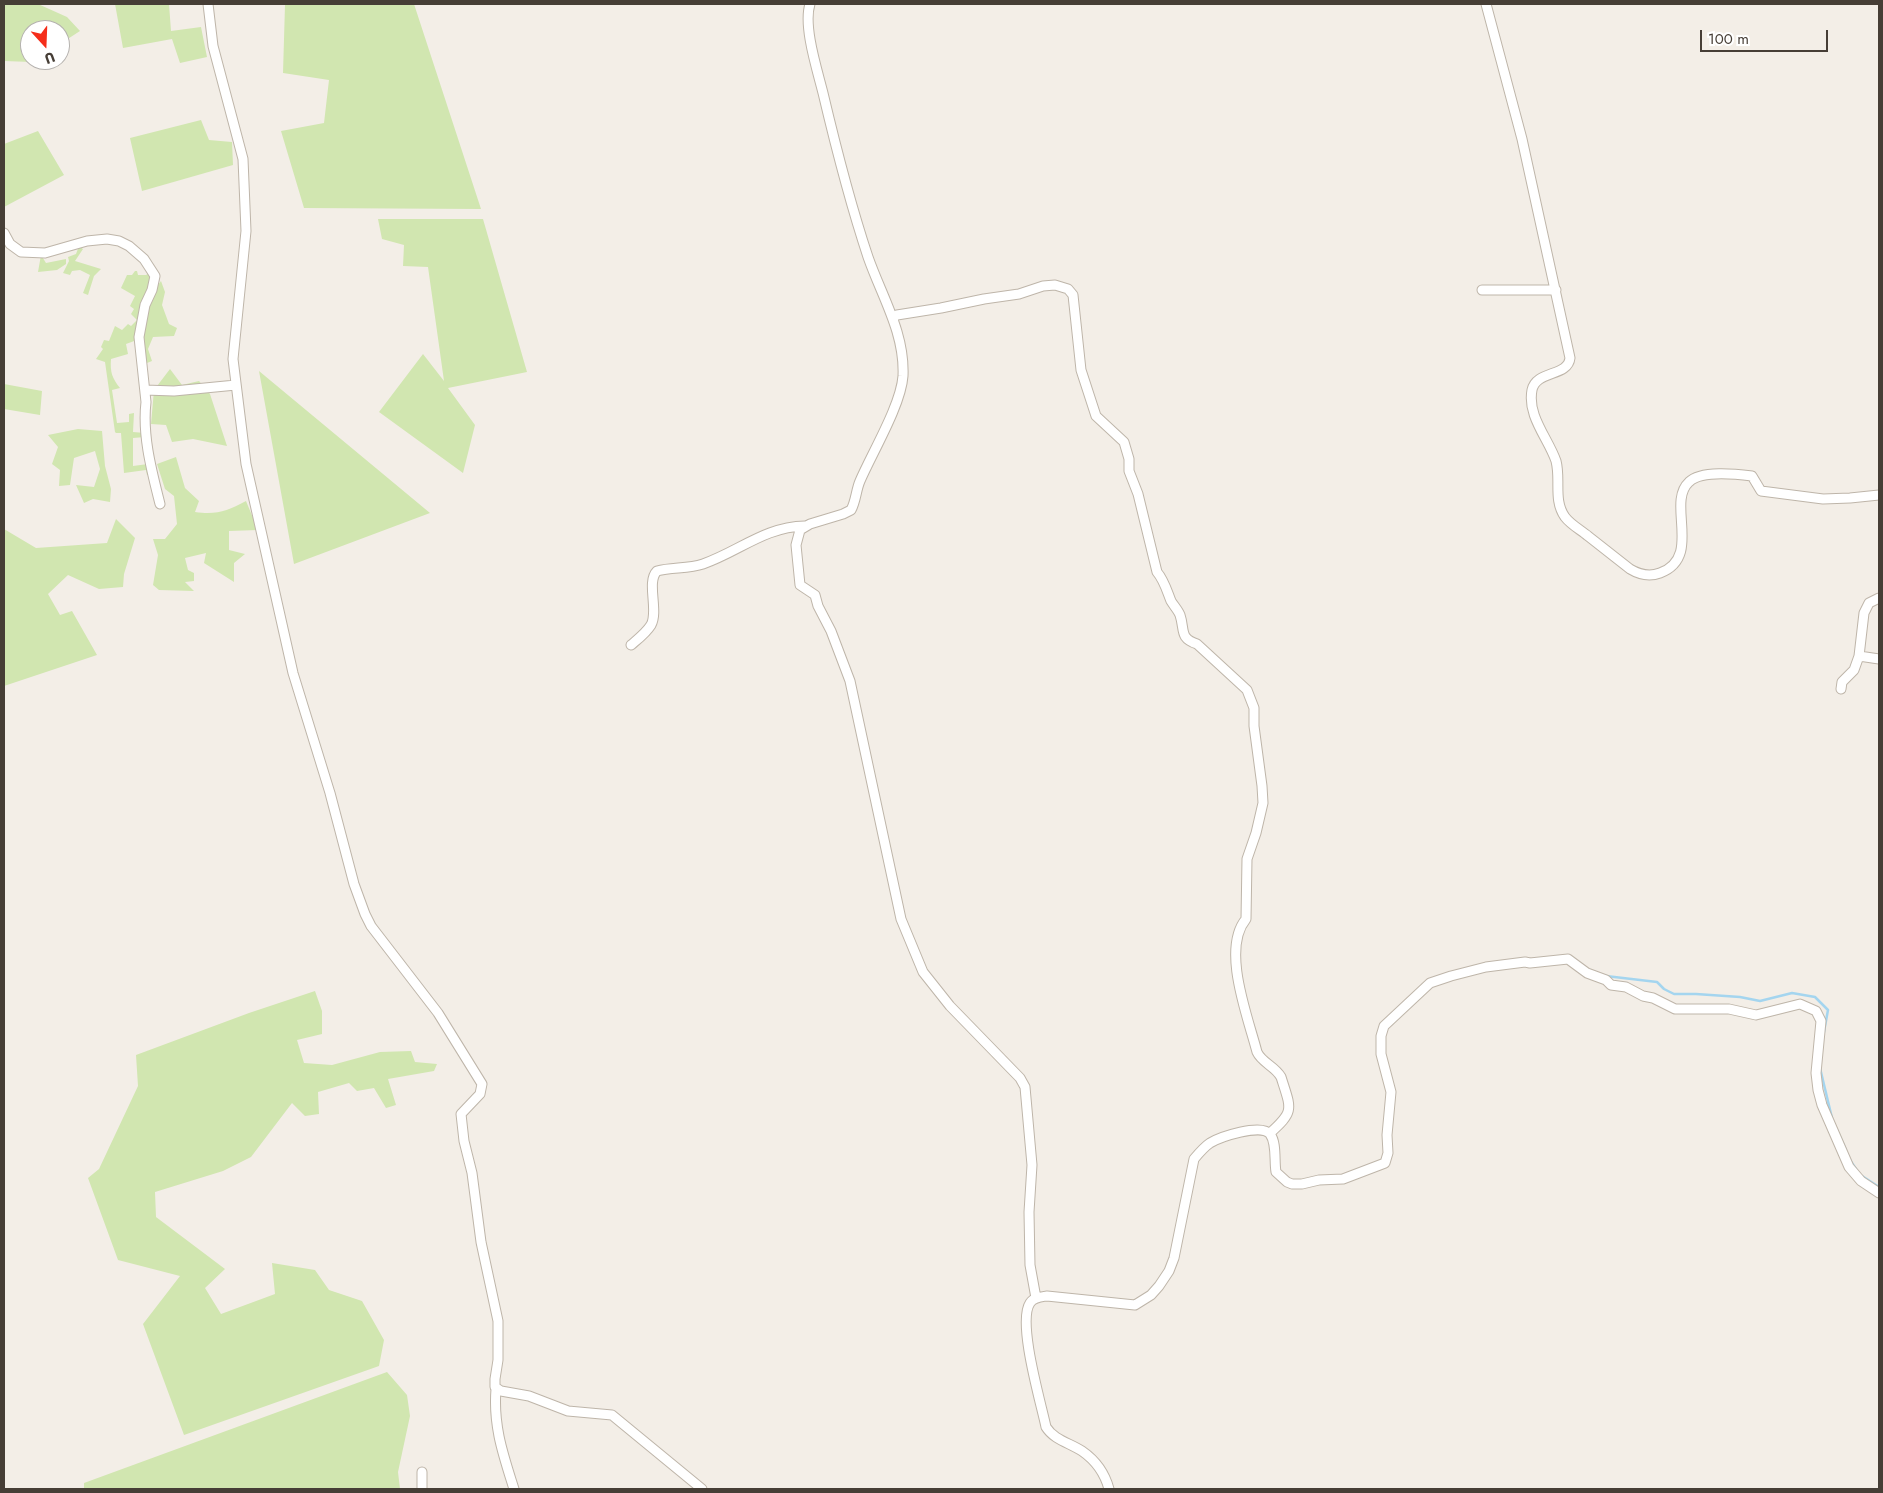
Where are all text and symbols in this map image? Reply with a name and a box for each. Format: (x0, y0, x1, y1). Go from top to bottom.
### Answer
north arrow (20, 20, 70, 70)
scale bar (1703, 20, 1830, 52)
text: 100 m (1708, 28, 1749, 50)
text: U (42, 47, 58, 69)

